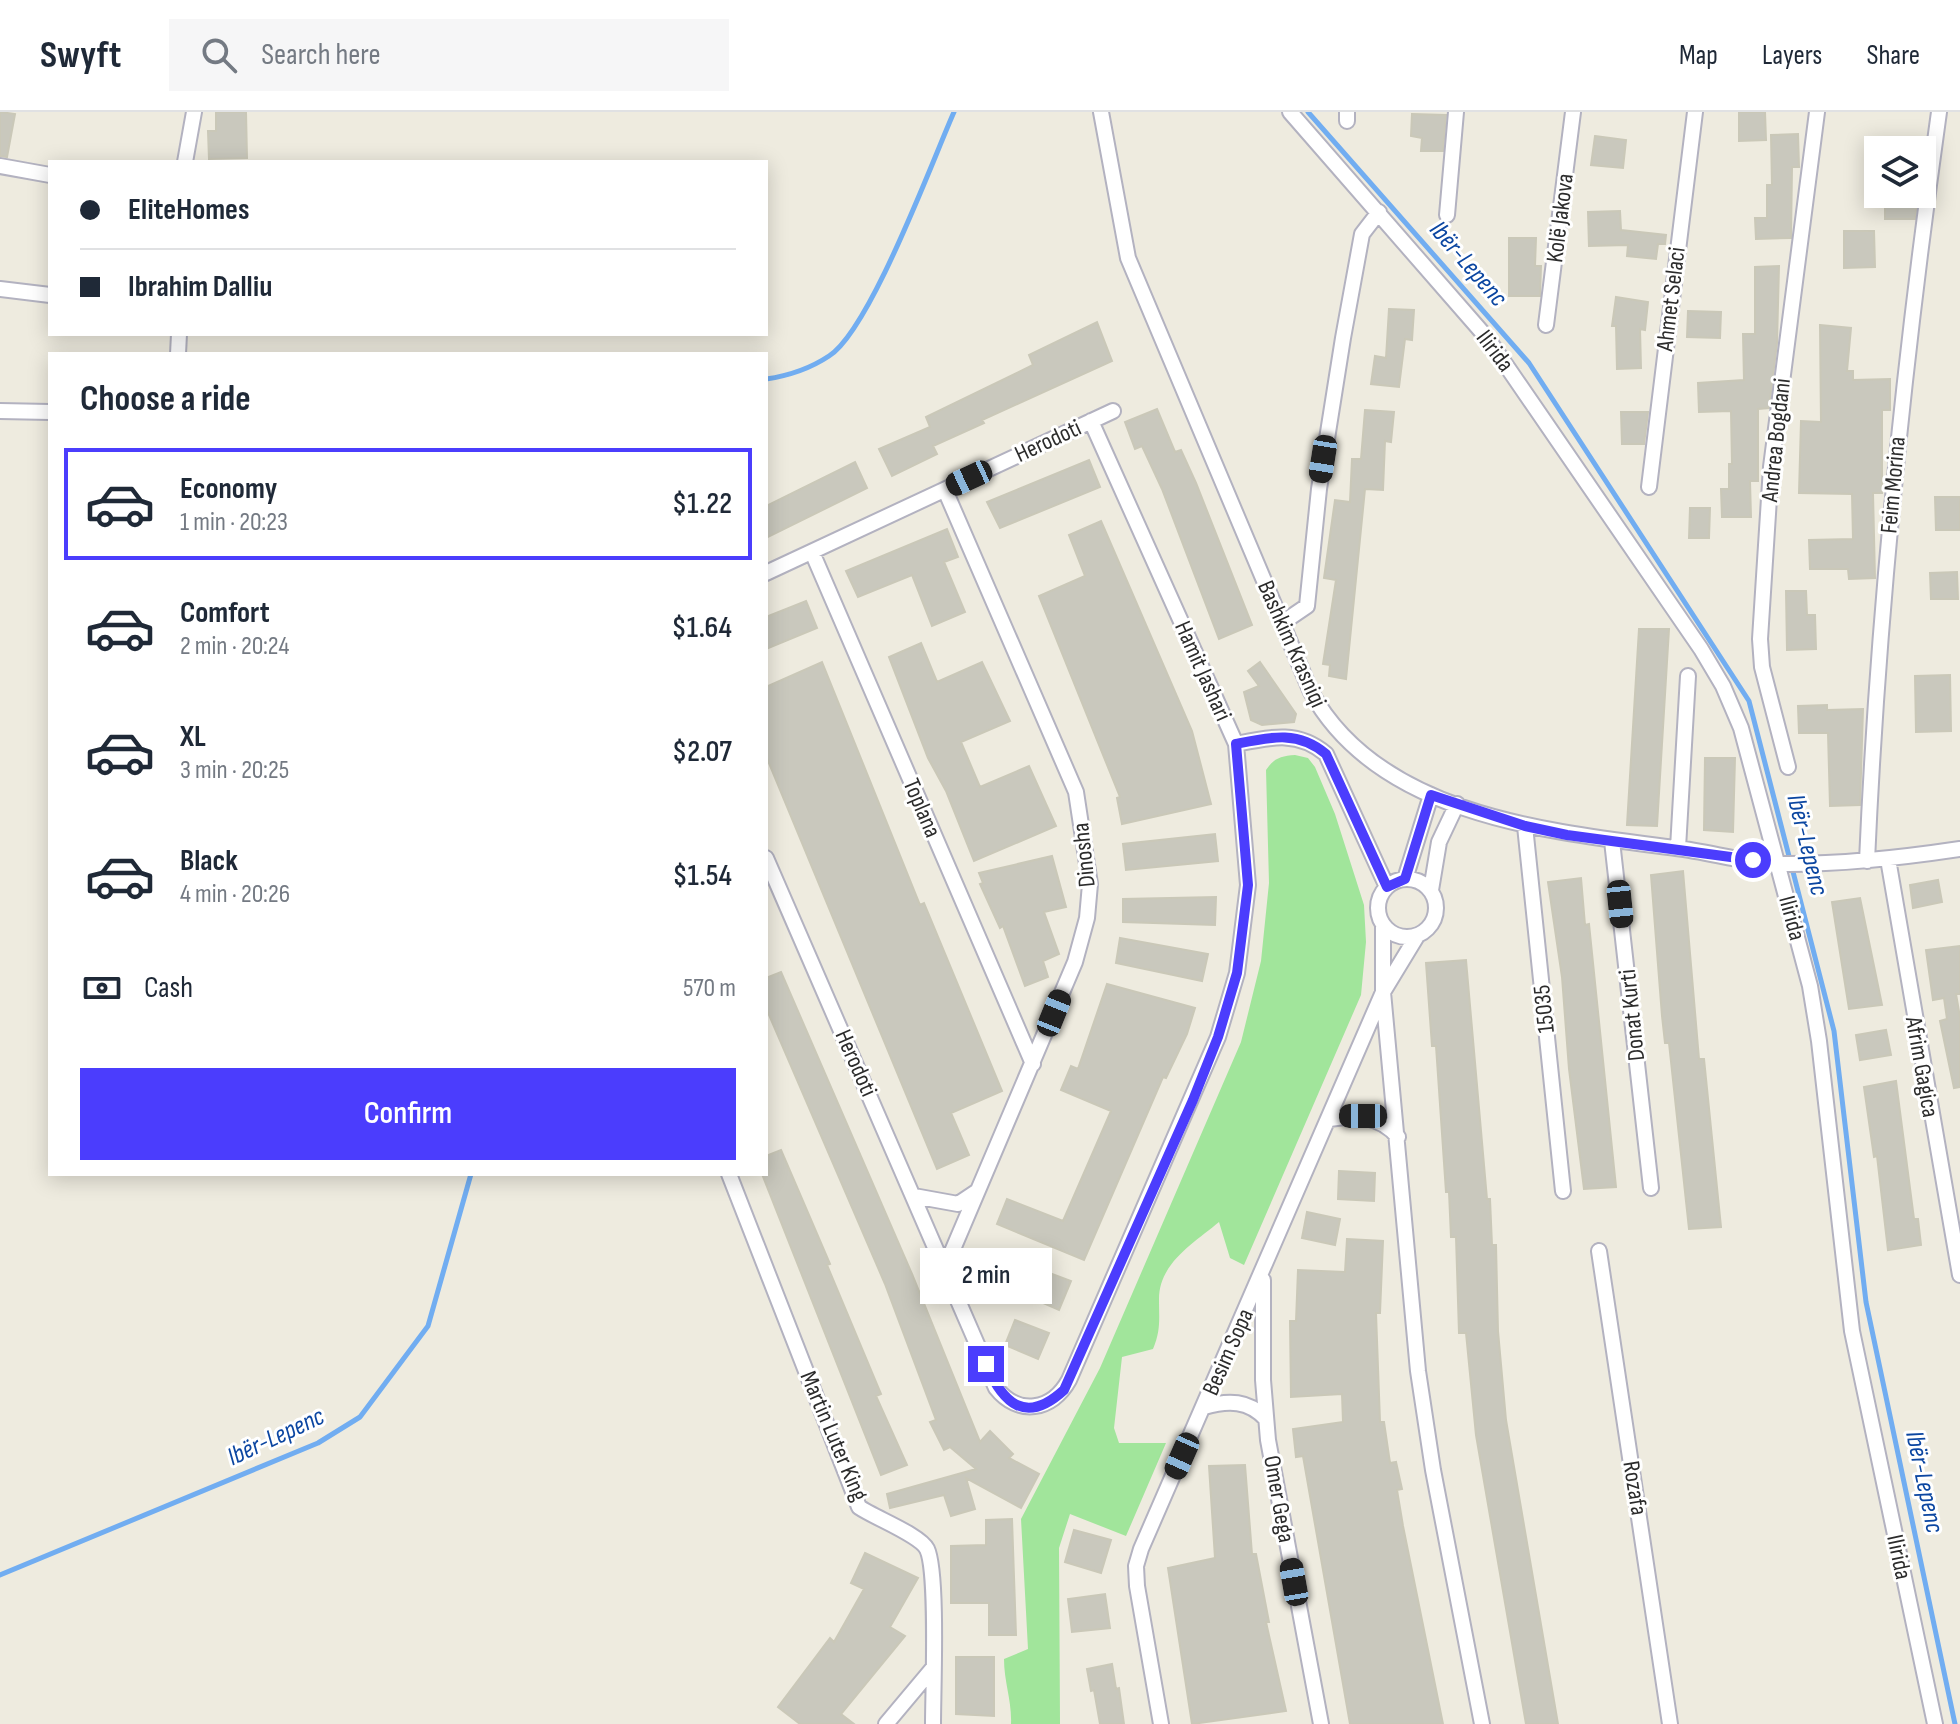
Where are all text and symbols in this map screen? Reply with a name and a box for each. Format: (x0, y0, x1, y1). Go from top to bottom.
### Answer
search box (169, 19, 729, 91)
text: Swyft (40, 33, 121, 78)
icon: search (197, 33, 241, 77)
text: Search here (261, 37, 381, 73)
text: Map (1679, 39, 1718, 72)
text: Layers (1762, 39, 1822, 72)
text: Share (1866, 39, 1920, 72)
map controls (1864, 136, 1936, 208)
button: layers (1864, 136, 1936, 208)
street label: Kolë Jakova (1540, 172, 1580, 264)
text: EliteHomes (128, 192, 249, 228)
water label: Ibër-Lepenc (1422, 215, 1514, 314)
street label: Ahmet Selaci (1650, 245, 1692, 354)
text: Ibrahim Dalliu (128, 269, 272, 305)
street label: Ilirida (1470, 324, 1520, 378)
street label: Andrea Bogdani (1755, 377, 1797, 504)
text: Choose a ride (80, 378, 251, 421)
street label: Herodoti (1010, 413, 1086, 469)
car (1307, 433, 1339, 485)
street label: Feim Morina (1874, 435, 1912, 535)
car (942, 457, 996, 499)
icon: car (84, 468, 156, 540)
text: Economy (180, 471, 277, 507)
text: $1.22 (672, 486, 732, 522)
text: 1 min · 20:23 (180, 507, 288, 538)
street label: Bashkim Krasniqi (1251, 576, 1333, 712)
icon: car (84, 592, 156, 664)
text: Comfort (180, 595, 270, 631)
text: $1.64 (672, 610, 732, 646)
street label: Hamit Jashari (1168, 617, 1238, 725)
text: 2 min · 20:24 (180, 631, 289, 662)
icon: car (84, 716, 156, 788)
text: XL (180, 719, 206, 755)
text: $2.07 (672, 734, 732, 770)
text: 3 min · 20:25 (180, 755, 289, 786)
street label: Toplana (897, 774, 947, 842)
water label: Ibër-Lepenc (1779, 791, 1835, 900)
street label: Dinosha (1066, 821, 1102, 889)
icon: car (84, 840, 156, 912)
route start (1735, 842, 1771, 878)
text: Black (180, 843, 238, 879)
text: $1.54 (672, 858, 732, 894)
text: 4 min · 20:26 (180, 879, 290, 910)
car (1606, 879, 1634, 929)
street label: Ilirida (1772, 893, 1812, 943)
icon: cash (80, 966, 124, 1010)
street label: Donat Kurti (1613, 968, 1651, 1062)
text: Cash (144, 970, 193, 1006)
text: 570 m (683, 973, 736, 1004)
street label: 15035 (1527, 983, 1561, 1035)
car (1034, 986, 1074, 1040)
street label: Afrim Gagica (1899, 1014, 1945, 1120)
street label: Herodoti (829, 1025, 883, 1101)
button: Confirm (80, 1068, 736, 1160)
car (1339, 1104, 1387, 1128)
callout: 2 min (920, 1248, 1052, 1304)
text: 2 min (962, 1260, 1010, 1291)
street label: Besim Sopa (1196, 1304, 1260, 1400)
route end (968, 1346, 1004, 1382)
street label: Martin Luter King (794, 1367, 874, 1505)
water label: Ibër-Lepenc (223, 1401, 330, 1473)
water label: Ibër-Lepenc (1898, 1428, 1950, 1537)
car (1161, 1429, 1203, 1483)
street label: Omer Gega (1257, 1453, 1301, 1545)
street label: Rozafa (1616, 1459, 1654, 1517)
street label: Ilirida (1880, 1532, 1918, 1582)
car (1278, 1556, 1310, 1608)

